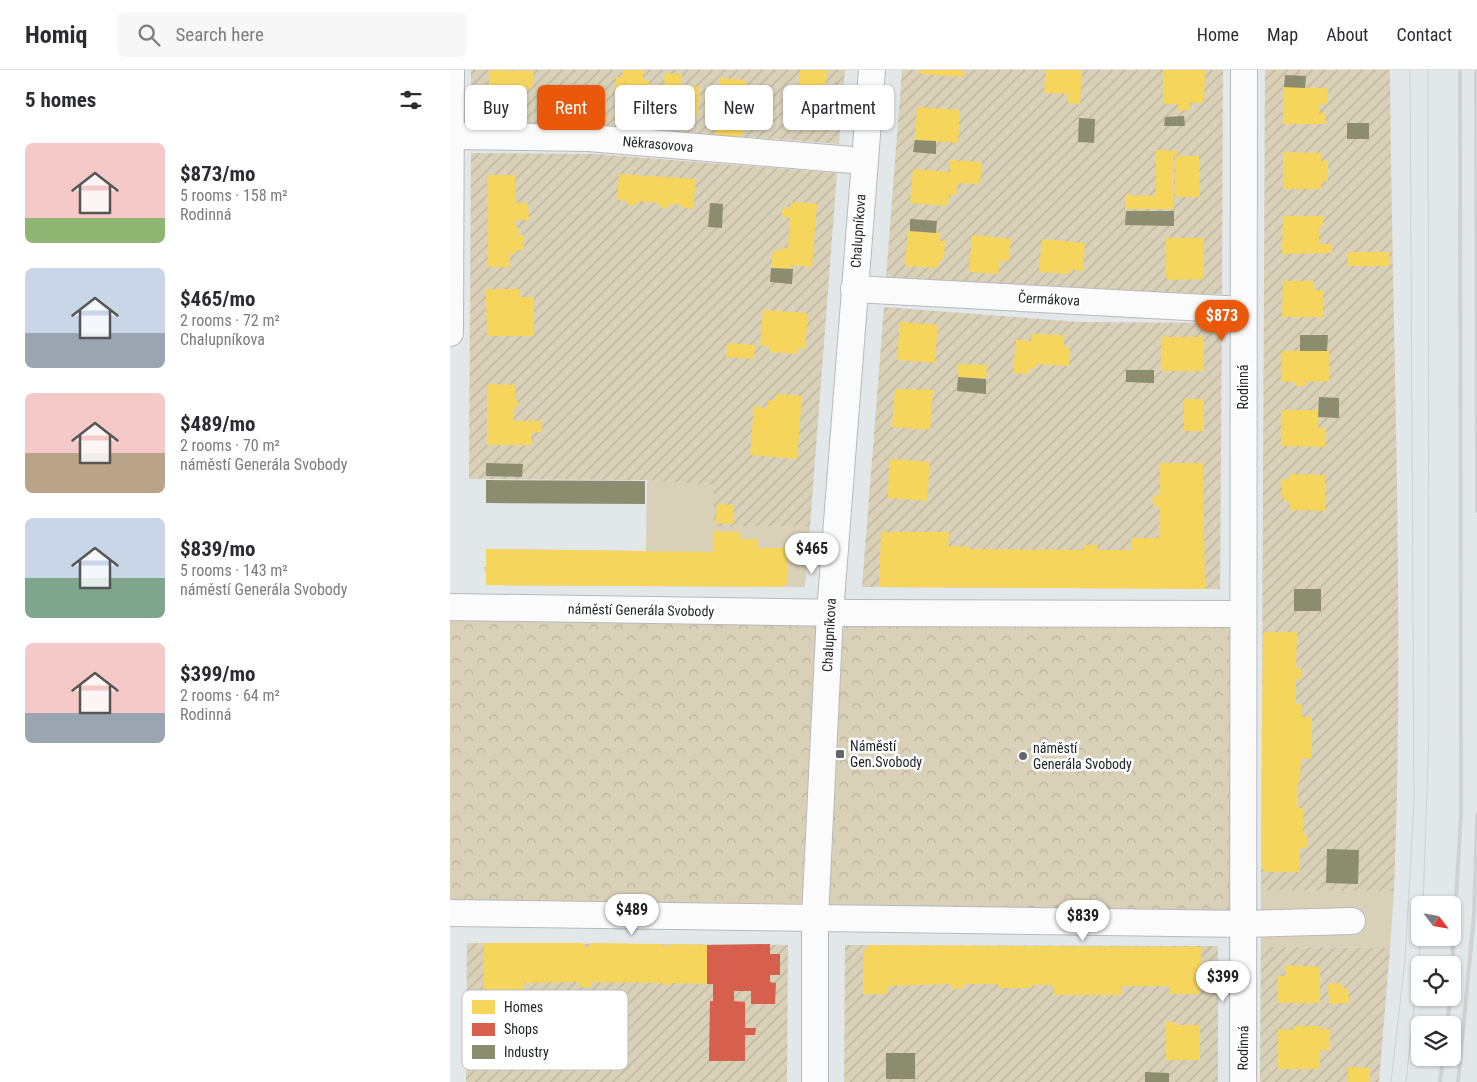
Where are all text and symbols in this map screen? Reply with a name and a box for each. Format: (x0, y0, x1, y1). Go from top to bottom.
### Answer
search box (117, 12, 467, 57)
text: Homiq (25, 21, 87, 49)
icon: search (135, 21, 163, 49)
text: Search here (175, 23, 264, 46)
text: Home (1197, 24, 1239, 45)
text: Map (1267, 24, 1298, 45)
text: About (1326, 24, 1368, 45)
text: Contact (1396, 24, 1452, 45)
chip: Buy (465, 85, 527, 130)
chip: Rent (537, 85, 605, 130)
chip: Filters (615, 85, 695, 130)
chip: New (705, 85, 773, 130)
chip: Apartment (783, 85, 894, 130)
icon: filters (397, 86, 425, 114)
text: 5 homes (25, 88, 96, 112)
street label: Někrasovova (622, 133, 694, 155)
text: $873/mo (180, 162, 255, 186)
icon: home (65, 163, 125, 223)
text: 5 rooms · 158 m² (180, 186, 288, 205)
street label: Chalupníkova (847, 193, 869, 269)
text: Rodinná (180, 205, 231, 224)
text: $465/mo (180, 287, 255, 311)
icon: home (65, 288, 125, 348)
street label: Čermákova (1018, 288, 1080, 309)
pin: $873 (1192, 300, 1252, 342)
text: $873 (1206, 306, 1238, 325)
text: 2 rooms · 72 m² (180, 311, 280, 330)
text: Chalupníkova (180, 330, 265, 349)
street label: Rodinná (1235, 365, 1251, 409)
text: $489/mo (180, 412, 255, 436)
icon: home (65, 413, 125, 473)
text: 2 rooms · 70 m² (180, 436, 280, 455)
text: náměstí Generála Svobody (180, 455, 347, 474)
pin: $465 (782, 532, 842, 575)
text: $839/mo (180, 537, 255, 561)
icon: home (65, 538, 125, 598)
text: $465 (796, 539, 828, 558)
text: 5 rooms · 143 m² (180, 561, 288, 580)
text: náměstí Generála Svobody (180, 580, 347, 599)
street label: Chalupníkova (819, 598, 839, 672)
street label: náměstí Generála Svobody (568, 601, 715, 619)
text: $399/mo (180, 662, 255, 686)
icon: home (65, 663, 125, 723)
text: 2 rooms · 64 m² (180, 686, 280, 705)
text: Rodinná (180, 705, 231, 724)
place label: Náměstí Gen.Svobody (850, 738, 922, 770)
place label: náměstí Generála Svobody (1033, 740, 1132, 772)
marker: Náměstí Gen.Svobody (834, 748, 846, 760)
marker: náměstí Generála Svobody (1017, 750, 1029, 762)
pin: $489 (602, 894, 662, 936)
north arrow (1411, 896, 1461, 946)
map controls (1411, 896, 1461, 1066)
text: $489 (616, 900, 648, 919)
pin: $839 (1053, 900, 1113, 942)
text: $839 (1067, 906, 1099, 925)
button: locate (1411, 956, 1461, 1006)
pin: $399 (1193, 960, 1253, 1003)
text: $399 (1207, 967, 1239, 986)
legend (462, 990, 628, 1070)
text: Homes (504, 999, 543, 1015)
button: layers (1411, 1016, 1461, 1066)
text: Shops (504, 1021, 538, 1037)
street label: Rodinná (1235, 1025, 1251, 1071)
text: Industry (504, 1044, 549, 1060)

